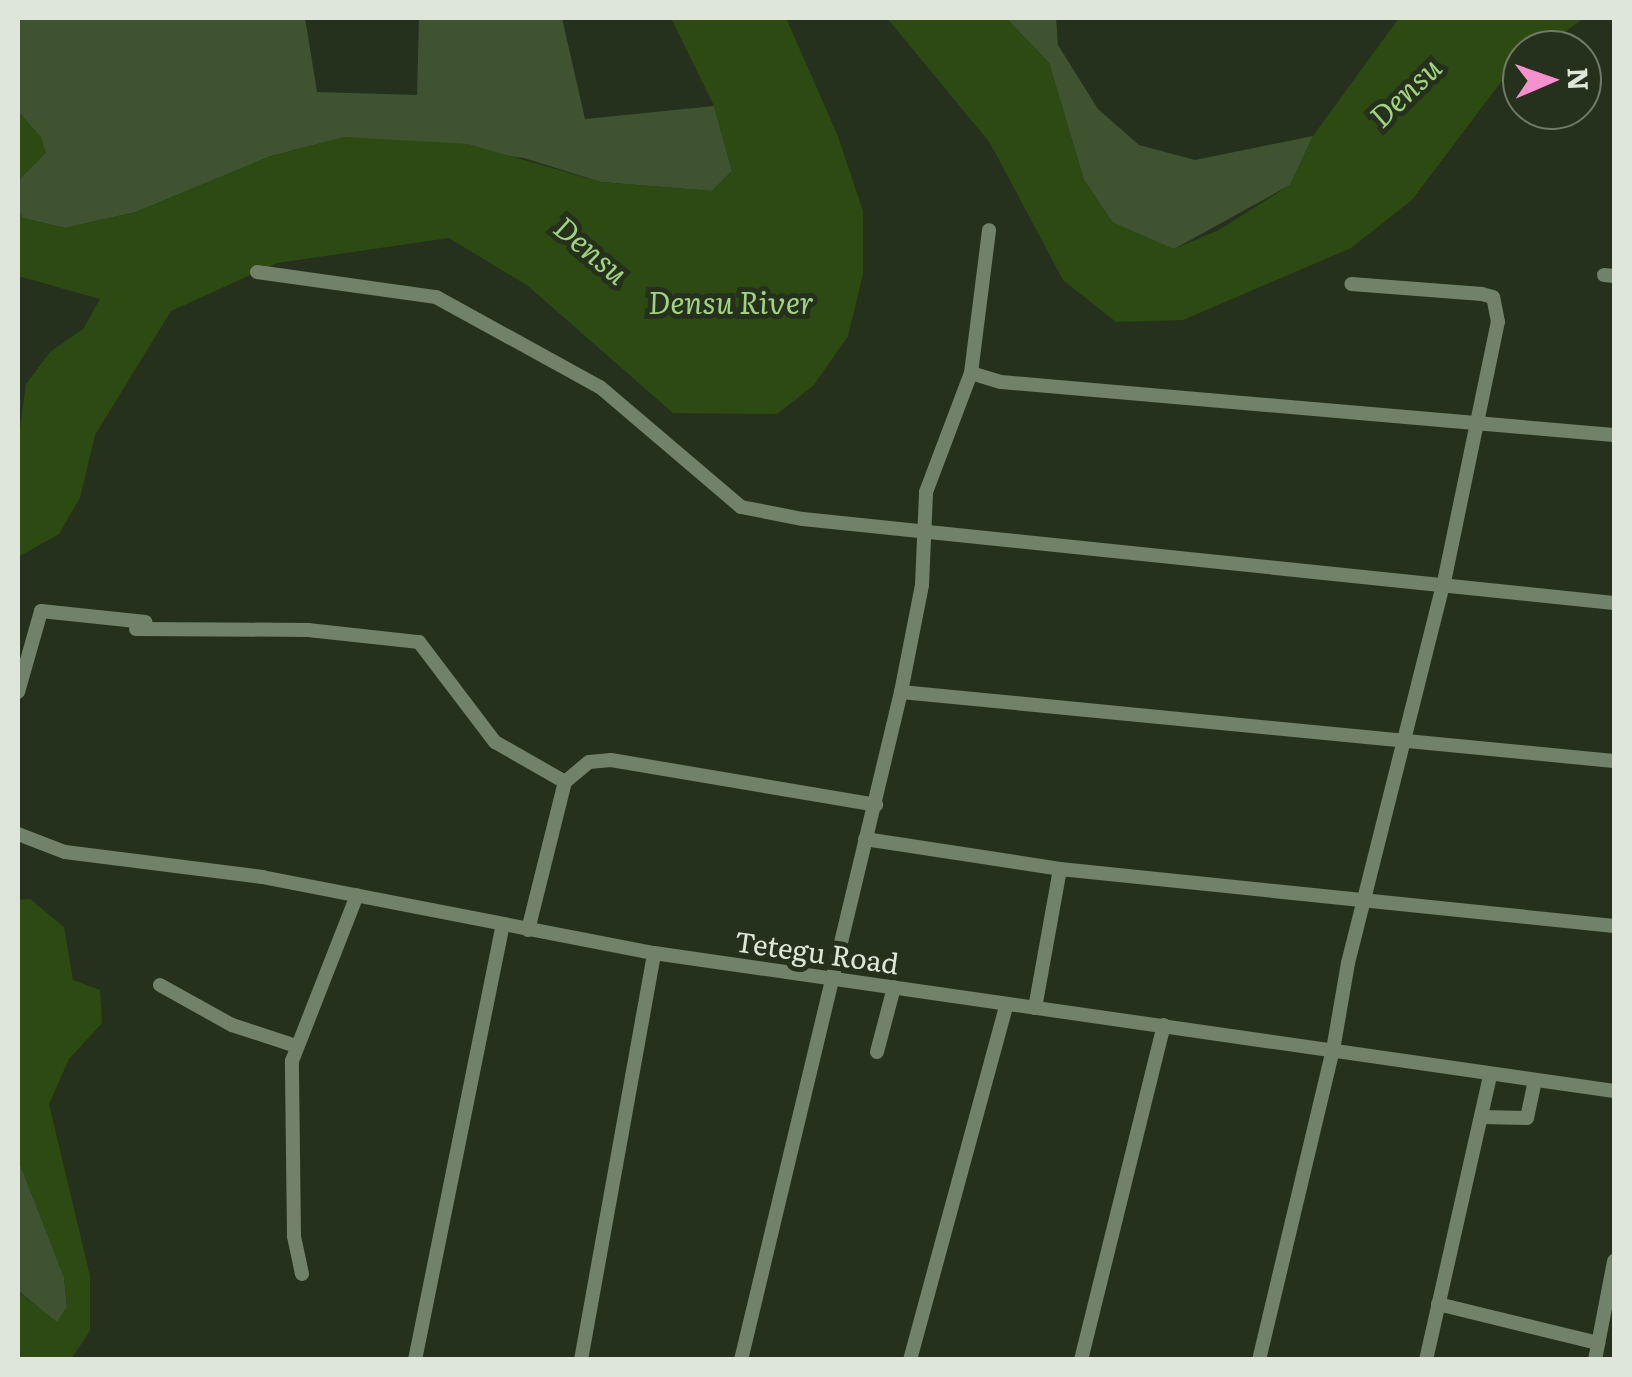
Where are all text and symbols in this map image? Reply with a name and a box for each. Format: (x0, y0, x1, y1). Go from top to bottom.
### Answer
north arrow (1502, 30, 1602, 130)
water label: Densu (1361, 48, 1447, 134)
text: N (1559, 67, 1601, 91)
water label: Densu (548, 208, 636, 290)
water label: Densu River (648, 283, 814, 319)
street label: Tetegu Road (733, 923, 901, 979)

